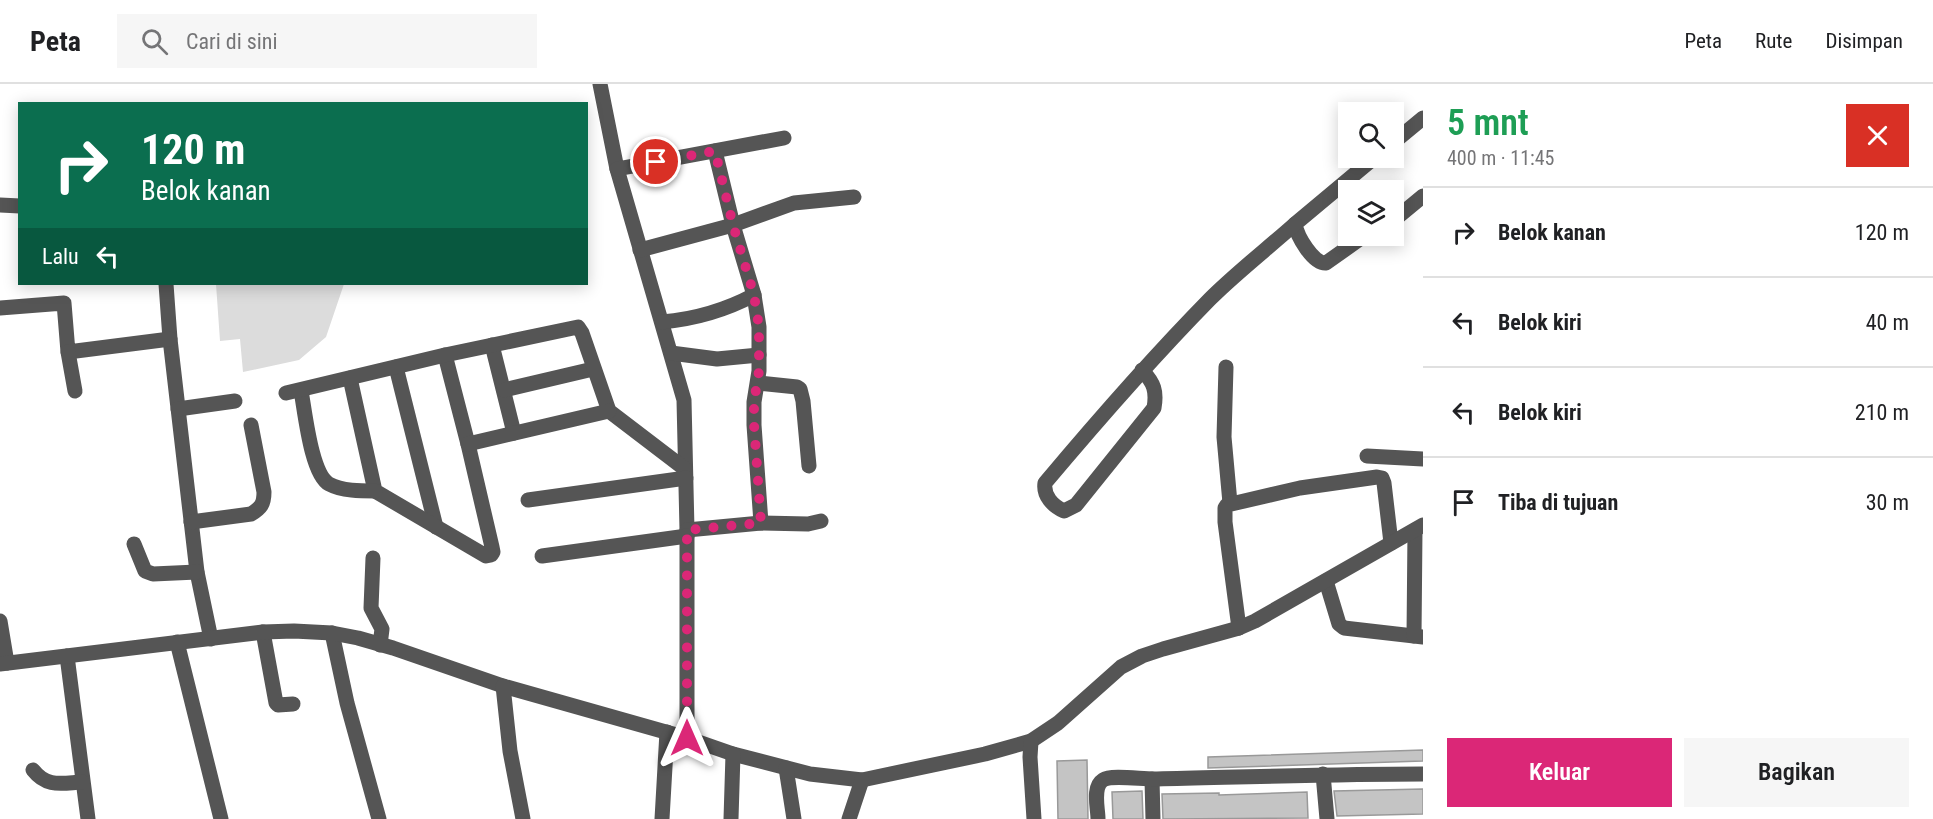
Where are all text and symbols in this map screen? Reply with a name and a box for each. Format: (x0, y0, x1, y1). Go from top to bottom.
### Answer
search box (117, 14, 537, 68)
text: Peta (30, 25, 81, 58)
icon: search (138, 25, 171, 58)
text: Cari di sini (186, 29, 278, 54)
text: Peta (1684, 29, 1722, 53)
text: Rute (1755, 29, 1792, 53)
text: Disimpan (1825, 29, 1903, 53)
map controls (1338, 102, 1404, 246)
button: search (1338, 102, 1404, 168)
text: 5 mnt (1447, 102, 1529, 144)
button: close (1846, 104, 1909, 167)
text: 120 m (141, 125, 246, 174)
icon: right (42, 126, 120, 204)
pin (630, 136, 681, 187)
icon: arrive (639, 145, 672, 178)
text: 400 m · 11:45 (1447, 146, 1554, 170)
text: Belok kanan (141, 175, 271, 207)
button: layers (1338, 180, 1404, 246)
icon: right (1447, 216, 1480, 249)
text: Belok kanan (1498, 220, 1606, 245)
text: 120 m (1855, 220, 1909, 245)
icon: left (91, 240, 124, 273)
text: Lalu (42, 244, 79, 269)
icon: left (1447, 306, 1480, 339)
text: Belok kiri (1498, 310, 1582, 335)
text: 40 m (1866, 310, 1909, 335)
icon: left (1447, 396, 1480, 429)
text: Belok kiri (1498, 400, 1582, 425)
text: 210 m (1855, 400, 1909, 425)
icon: arrive (1447, 486, 1480, 519)
text: Tiba di tujuan (1498, 490, 1618, 515)
text: 30 m (1866, 490, 1909, 515)
position arrow (655, 706, 719, 770)
button: Keluar (1447, 738, 1672, 807)
button: Bagikan (1684, 738, 1909, 807)

